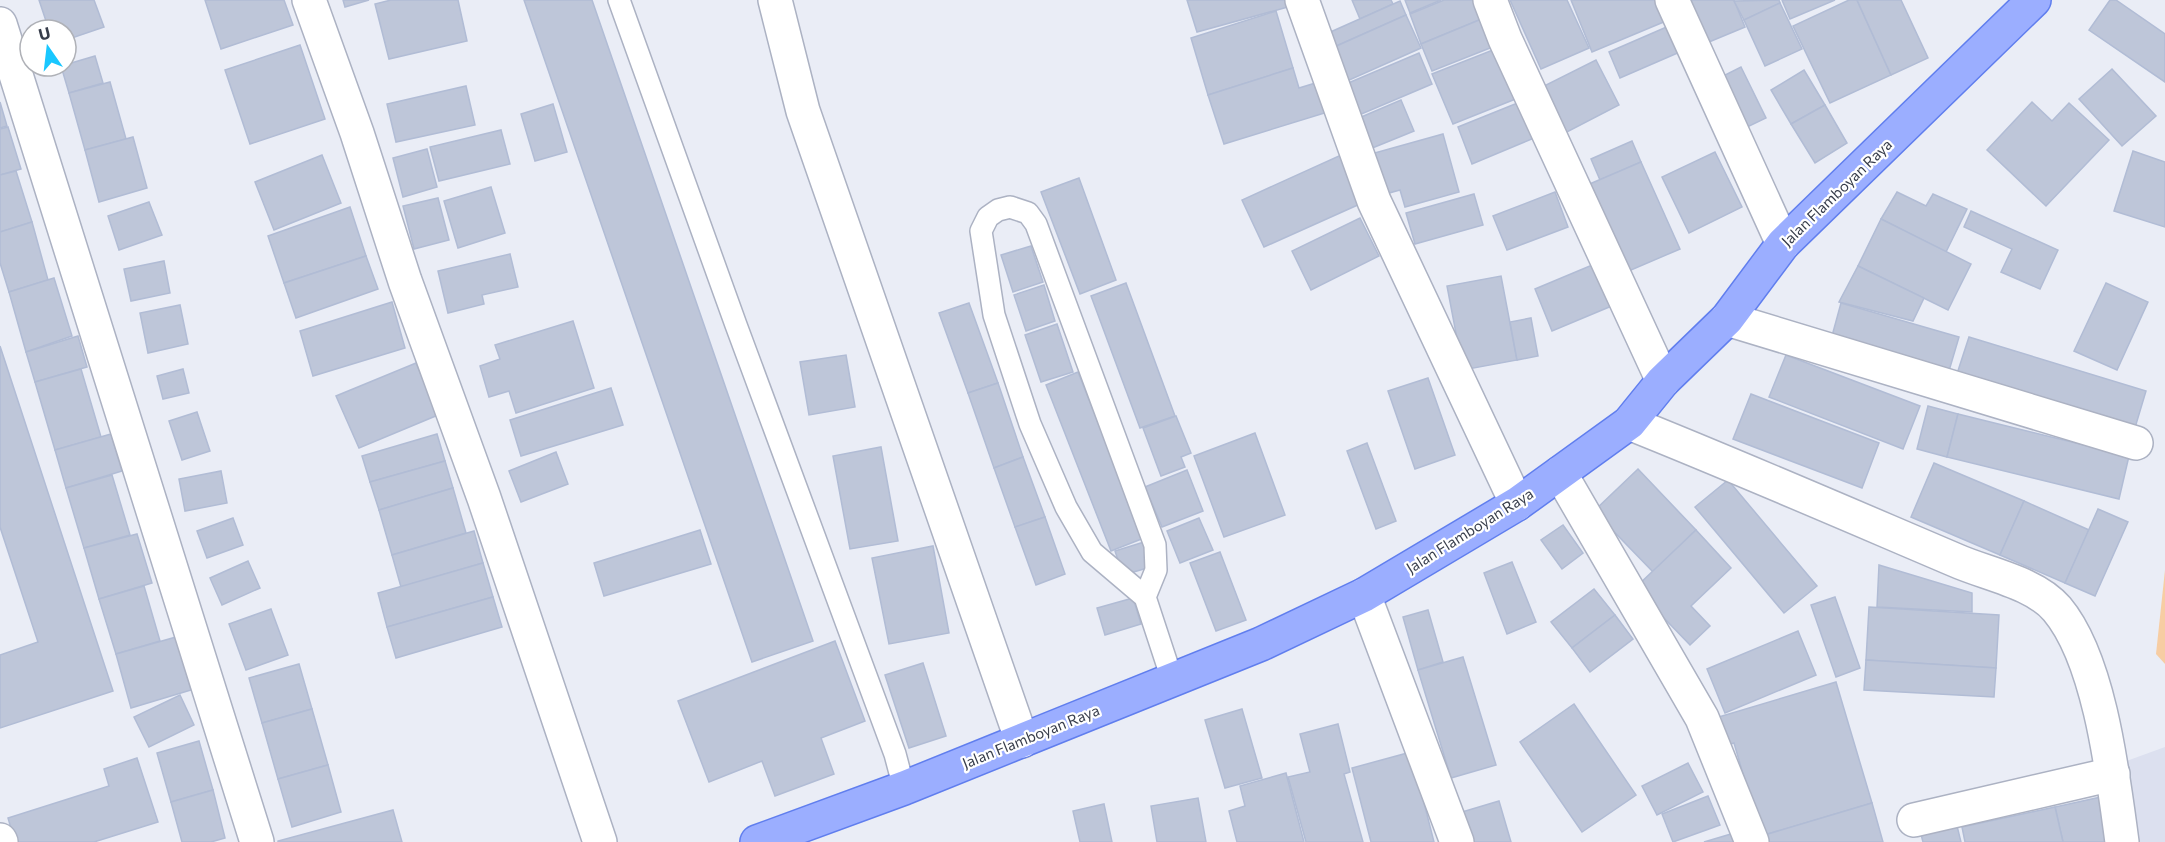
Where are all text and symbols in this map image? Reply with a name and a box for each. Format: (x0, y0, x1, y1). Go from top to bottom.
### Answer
north arrow (18, 18, 78, 78)
text: U (36, 22, 52, 44)
street label: Jalan Flamboyan Raya (1777, 135, 1895, 250)
street label: Jalan Flamboyan Raya (1403, 484, 1536, 577)
street label: Jalan Flamboyan Raya (959, 700, 1102, 772)

